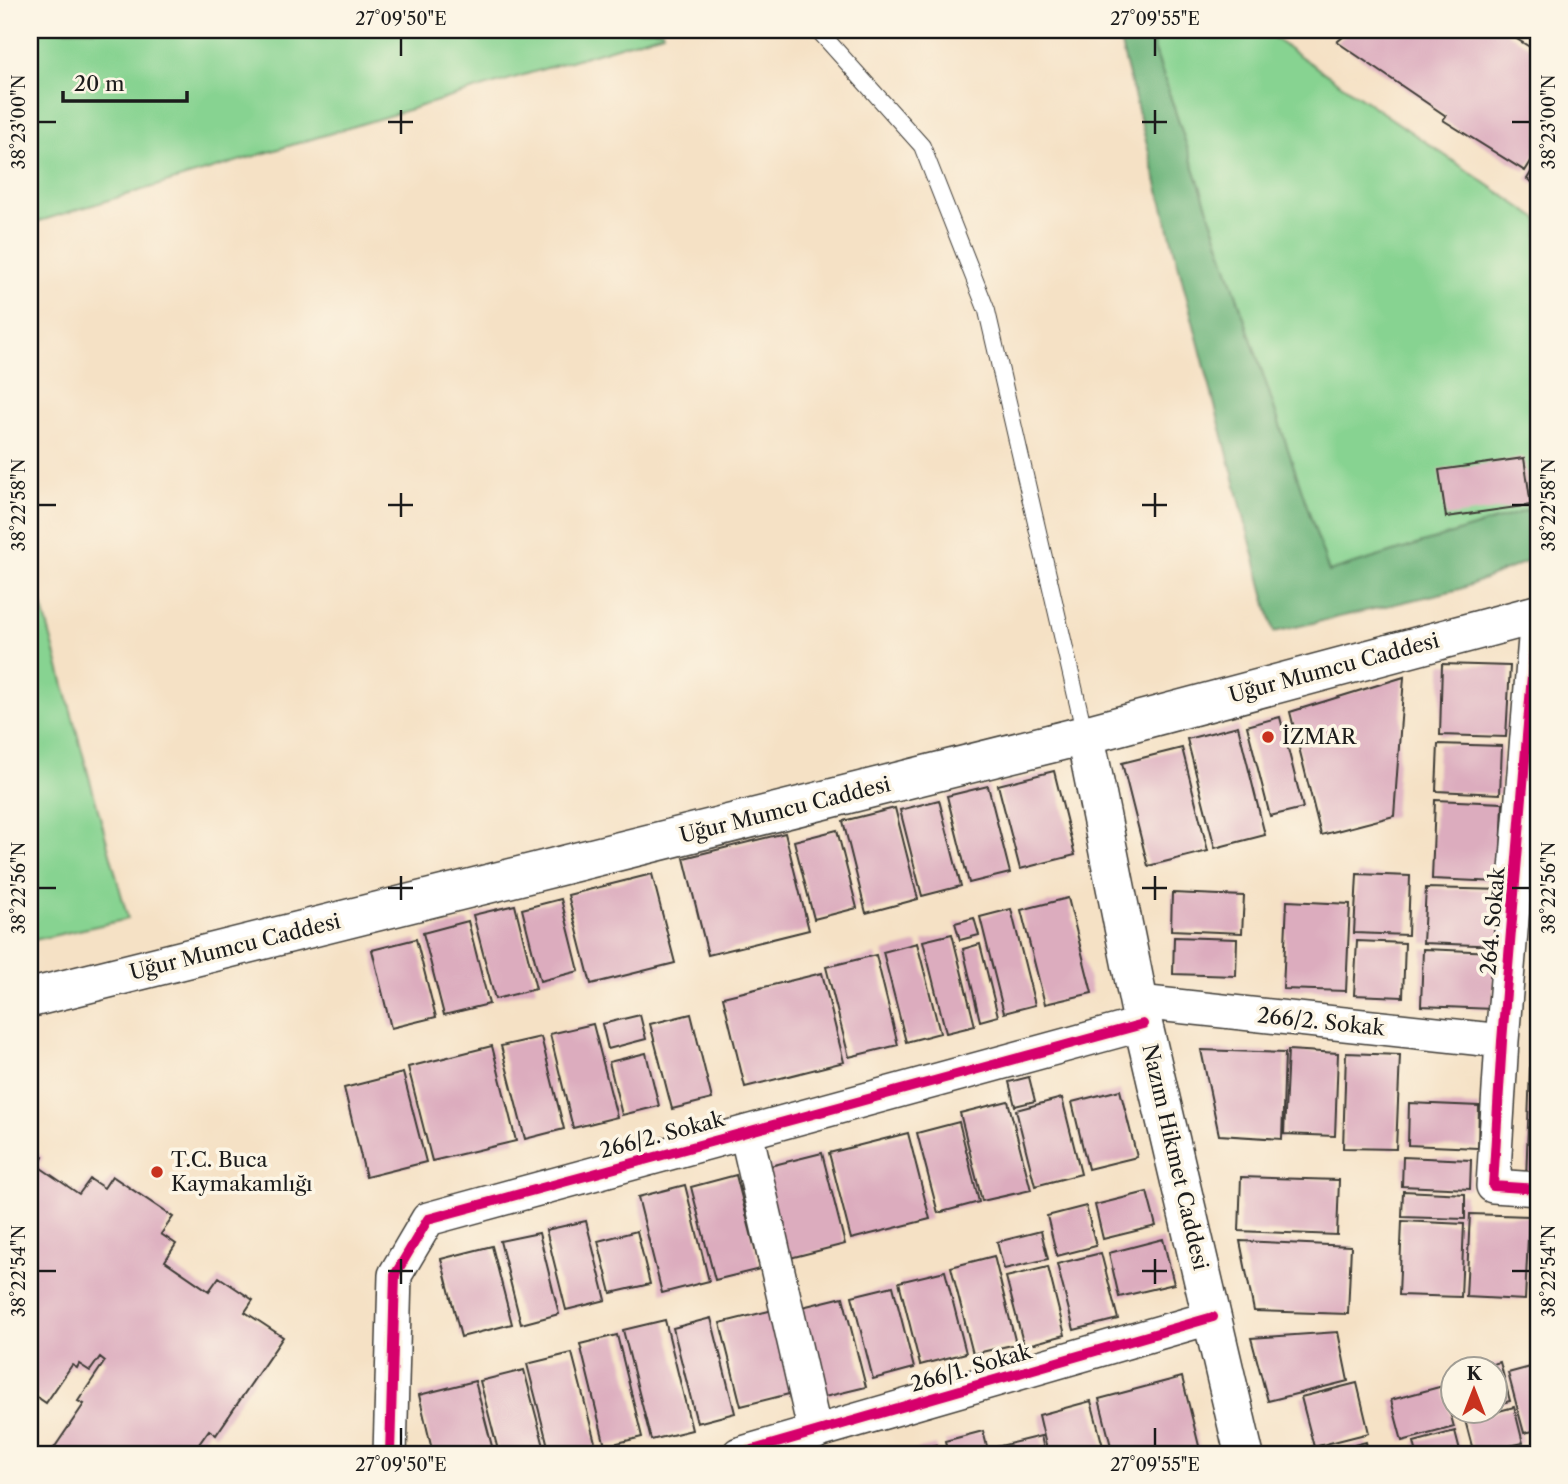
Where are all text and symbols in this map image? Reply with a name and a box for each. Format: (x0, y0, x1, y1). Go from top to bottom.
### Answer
text: 27°09'50"E (355, 8, 447, 30)
text: 27°09'55"E (1110, 8, 1200, 30)
scale bar (63, 60, 187, 104)
text: 20 m (74, 71, 125, 96)
text: 38°23'00"N (8, 74, 30, 170)
text: 38°23'00"N (1538, 74, 1560, 170)
text: 38°22'58"N (8, 458, 30, 552)
text: 38°22'58"N (1538, 458, 1560, 552)
street label: Uğur Mumcu Caddesi (1226, 627, 1442, 708)
place label: İZMAR (1282, 724, 1358, 749)
marker: İZMAR (1260, 729, 1276, 745)
street label: Uğur Mumcu Caddesi (677, 771, 893, 848)
text: 38°22'56"N (8, 842, 30, 934)
text: 38°22'56"N (1538, 842, 1560, 934)
street label: 264. Sokak (1475, 865, 1510, 976)
street label: Uğur Mumcu Caddesi (127, 908, 343, 985)
street label: 266/2. Sokak (1256, 1002, 1387, 1041)
street label: Nazım Hikmet Caddesi (1137, 1041, 1214, 1272)
street label: 266/2. Sokak (597, 1106, 728, 1163)
place label: T.C. Buca Kaymakamlığı (171, 1147, 312, 1196)
marker: T.C. Buca Kaymakamlığı (149, 1164, 165, 1180)
text: 38°22'54"N (8, 1225, 30, 1317)
text: 38°22'54"N (1538, 1225, 1560, 1317)
street label: 266/1. Sokak (908, 1338, 1035, 1397)
north arrow (1438, 1354, 1508, 1424)
text: K (1466, 1362, 1482, 1385)
text: 27°09'50"E (355, 1454, 447, 1476)
text: 27°09'55"E (1110, 1454, 1200, 1476)

